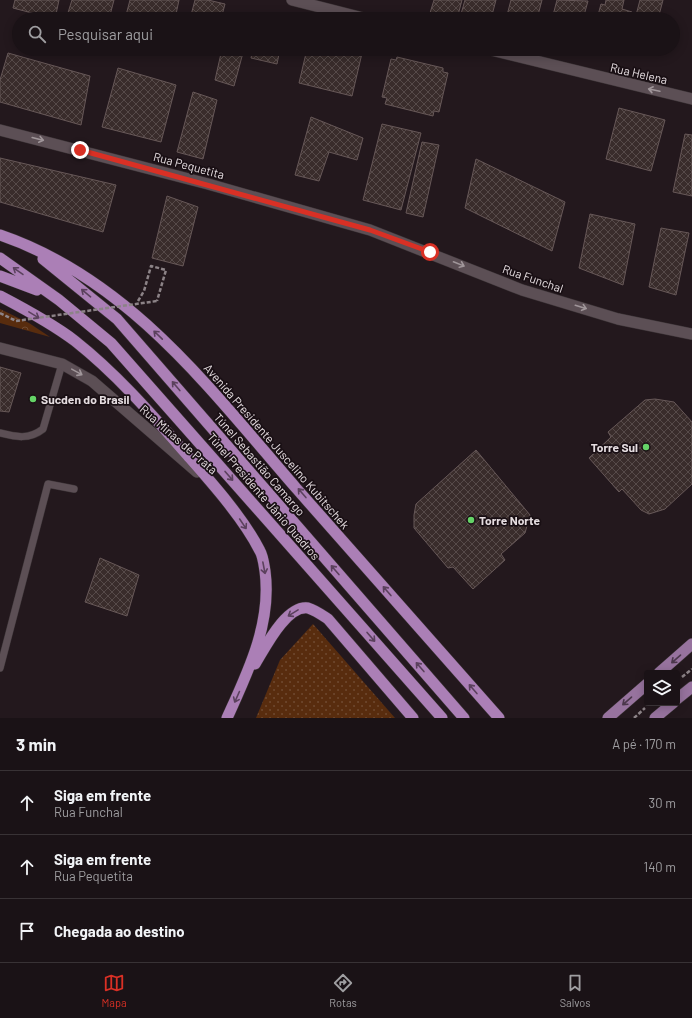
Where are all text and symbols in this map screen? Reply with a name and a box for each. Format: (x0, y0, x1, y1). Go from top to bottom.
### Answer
search box (12, 12, 680, 56)
icon: search (26, 23, 48, 45)
text: Pesquisar aqui (58, 25, 153, 43)
street label: Rua Helena (609, 60, 669, 86)
one-way arrow (648, 86, 661, 94)
one-way arrow (31, 136, 44, 144)
route end (71, 141, 89, 159)
street label: Rua Pequetita (152, 149, 226, 181)
route start (421, 243, 439, 261)
one-way arrow (452, 261, 464, 268)
street label: Rua Funchal (501, 261, 565, 295)
one-way arrow (13, 267, 24, 275)
one-way arrow (80, 288, 91, 297)
one-way arrow (574, 304, 587, 311)
one-way arrow (28, 312, 40, 320)
one-way arrow (153, 330, 163, 340)
street label: Avenida Presidente Juscelino Kubitschek (202, 361, 352, 531)
one-way arrow (71, 369, 83, 377)
one-way arrow (171, 381, 180, 391)
place label: Sucden do Brasil (41, 392, 130, 406)
marker: Sucden do Brasil (28, 394, 38, 404)
street label: Rua Minas de Prata (137, 402, 221, 476)
street label: Túnel Sebastião Camargo (212, 410, 308, 518)
street label: Túnel Presidente Jânio Quadros (205, 430, 323, 563)
place label: Torre Sul (591, 440, 638, 454)
marker: Torre Sul (641, 442, 651, 452)
one-way arrow (225, 471, 234, 482)
one-way arrow (297, 488, 306, 499)
place label: Torre Norte (479, 513, 540, 527)
marker: Torre Norte (466, 515, 476, 525)
one-way arrow (239, 519, 247, 530)
one-way arrow (260, 561, 268, 574)
one-way arrow (330, 564, 339, 575)
one-way arrow (383, 586, 392, 596)
one-way arrow (287, 610, 299, 618)
one-way arrow (366, 632, 375, 642)
one-way arrow (671, 654, 681, 663)
one-way arrow (416, 662, 425, 673)
map controls (644, 670, 680, 706)
button: layers (644, 670, 680, 706)
one-way arrow (469, 683, 478, 694)
one-way arrow (233, 691, 240, 703)
one-way arrow (622, 696, 633, 705)
text: 3 min (16, 734, 56, 754)
text: A pé · 170 m (612, 736, 676, 752)
text: Siga em frente (54, 786, 151, 804)
icon: ahead (16, 792, 38, 814)
text: 30 m (649, 795, 676, 811)
text: Rua Funchal (54, 804, 123, 820)
text: Siga em frente (54, 850, 151, 868)
icon: ahead (16, 856, 38, 878)
text: 140 m (644, 859, 676, 875)
text: Rua Pequetita (54, 868, 133, 884)
icon: arrive (16, 920, 38, 942)
text: Chegada ao destino (54, 922, 185, 940)
tab: Mapa (101, 972, 127, 1009)
tab: Rotas (329, 972, 357, 1009)
tab: Salvos (560, 972, 591, 1009)

